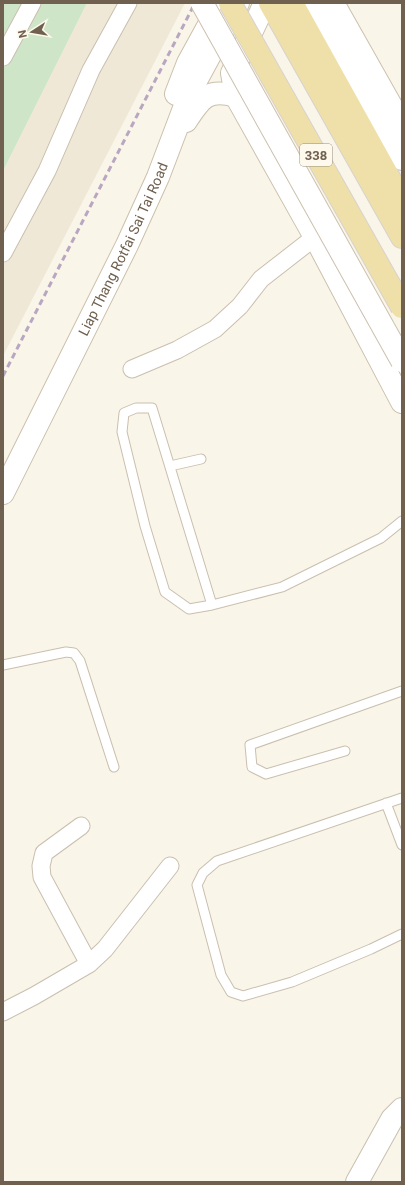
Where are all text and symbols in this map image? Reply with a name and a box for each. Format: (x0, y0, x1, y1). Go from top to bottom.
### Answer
north arrow (12, 12, 52, 52)
text: N (15, 29, 30, 39)
road number: 338 (300, 144, 332, 166)
street label: Liap Thang Rotfai Sai Tai Road (75, 160, 171, 338)

